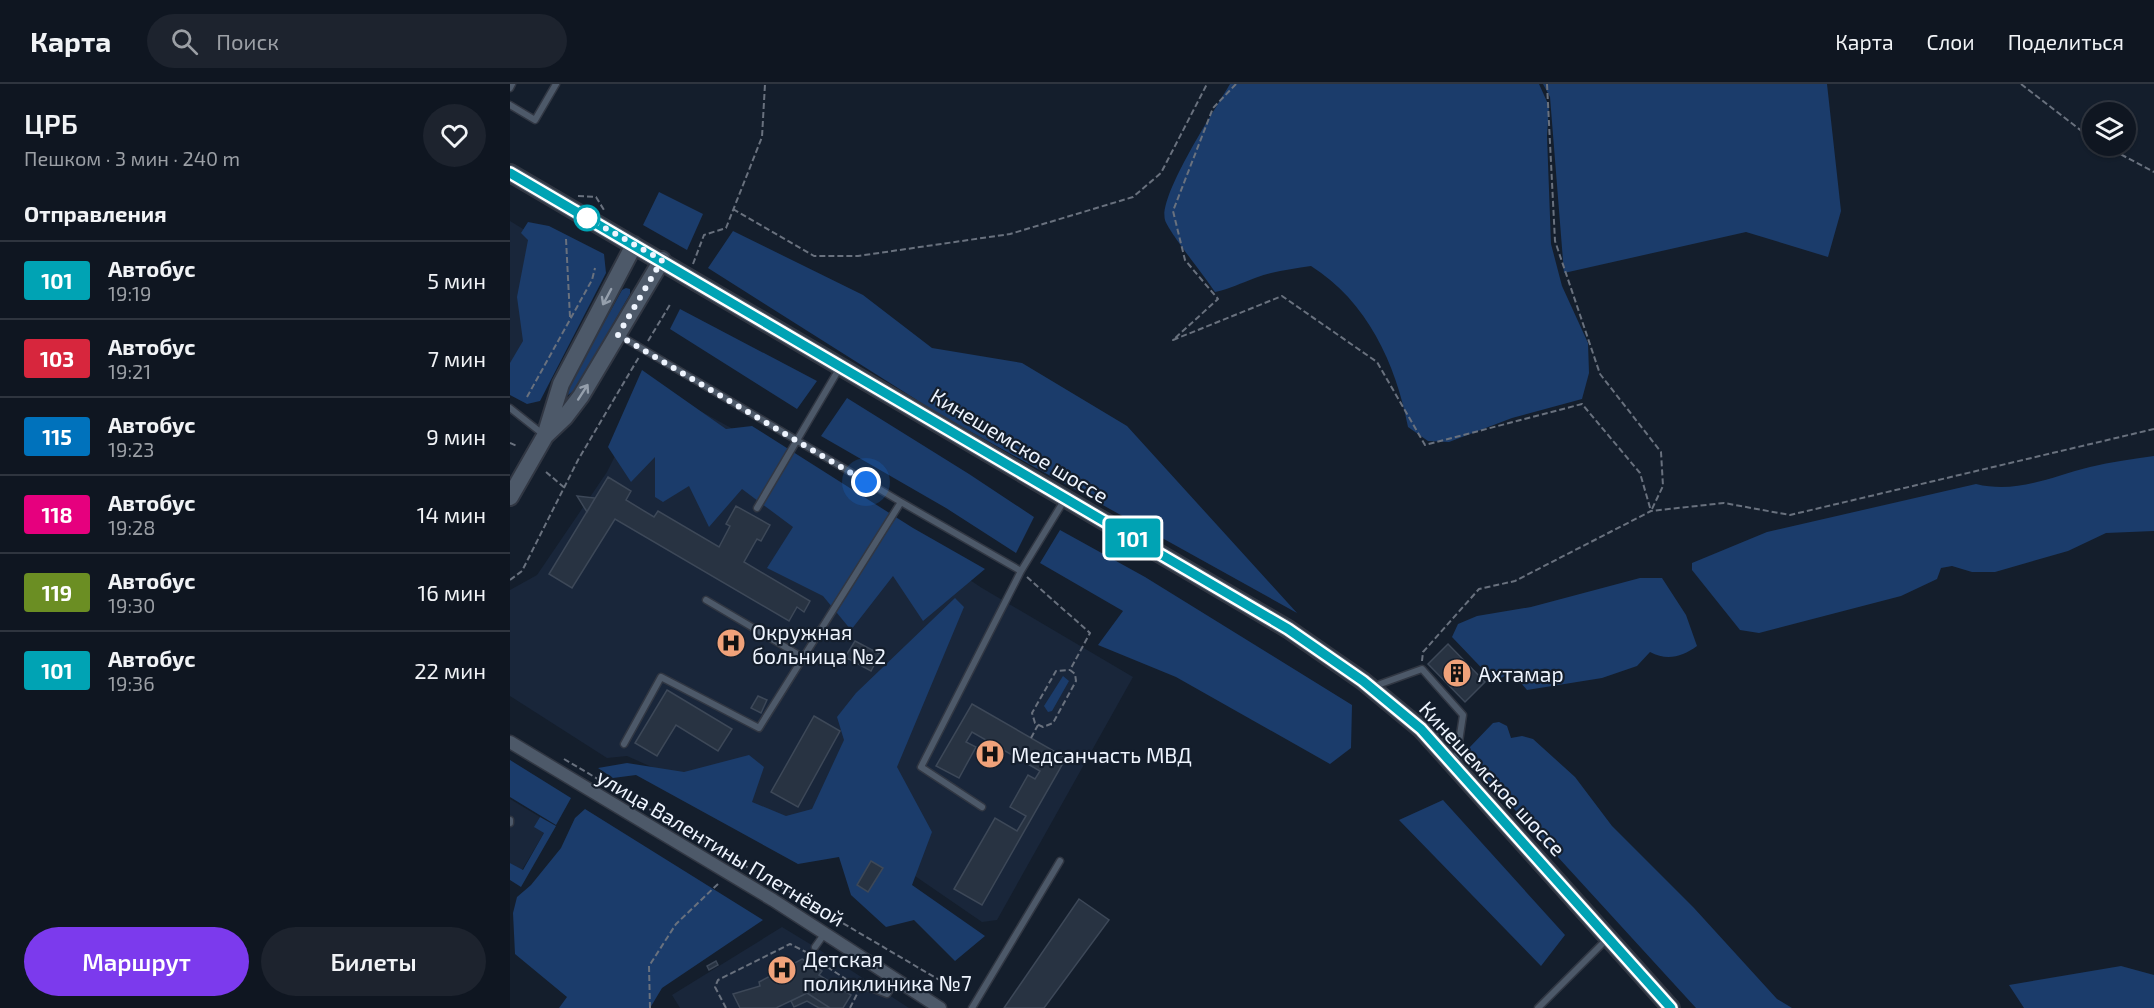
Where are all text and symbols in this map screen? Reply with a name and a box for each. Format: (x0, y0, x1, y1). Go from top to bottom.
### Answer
search box (147, 14, 567, 68)
text: Карта (30, 24, 111, 58)
icon: search (168, 25, 201, 58)
text: Поиск (216, 28, 279, 54)
text: Карта (1835, 29, 1894, 54)
text: Слои (1927, 29, 1975, 54)
text: Поделиться (2008, 29, 2124, 54)
map controls (2082, 102, 2136, 156)
button: layers (2082, 102, 2136, 156)
button: heart (423, 104, 486, 167)
text: ЦРБ (24, 106, 78, 140)
text: Пешком · 3 мин · 240 m (24, 146, 240, 170)
text: Отправления (24, 200, 167, 226)
unlabelled marker (574, 205, 600, 231)
text: Автобус (108, 255, 196, 281)
text: 5 мин (427, 267, 486, 293)
text: 101 (41, 268, 73, 293)
text: 19:19 (108, 281, 152, 305)
one-way arrow (601, 288, 613, 305)
text: Автобус (108, 333, 196, 359)
text: 7 мин (428, 345, 486, 371)
text: 103 (40, 346, 74, 371)
text: 19:21 (108, 359, 151, 383)
street label: Кинешемское шоссе (927, 382, 1113, 508)
one-way arrow (578, 384, 590, 401)
text: Автобус (108, 411, 196, 437)
text: 9 мин (426, 423, 486, 449)
text: 115 (42, 424, 72, 449)
text: 19:23 (108, 437, 154, 461)
your location (851, 467, 881, 497)
text: Автобус (108, 489, 196, 515)
text: 14 мин (417, 501, 486, 527)
text: 118 (41, 502, 73, 527)
text: 19:28 (108, 515, 156, 539)
line badge: 101 (1098, 518, 1168, 558)
text: 101 (1117, 526, 1149, 551)
text: Автобус (108, 567, 196, 593)
text: 16 мин (418, 579, 486, 605)
text: 119 (42, 580, 72, 605)
text: 19:30 (108, 593, 155, 617)
place label: Окружная больница №2 (752, 619, 886, 668)
hospital icon: Окружная больница №2 (715, 627, 747, 659)
text: Автобус (108, 645, 196, 671)
text: 22 мин (414, 657, 486, 683)
building icon: Ахтамар (1441, 657, 1473, 689)
text: 101 (41, 658, 73, 683)
place label: Ахтамар (1478, 661, 1564, 686)
text: 19:36 (108, 671, 155, 695)
street label: Кинешемское шоссе (1415, 695, 1571, 861)
hospital icon: Медсанчасть МВД (974, 738, 1006, 770)
place label: Медсанчасть МВД (1011, 742, 1192, 767)
street label: улица Валентины Плетнёвой (592, 763, 849, 932)
button: Маршрут (24, 927, 249, 996)
button: Билеты (261, 927, 486, 996)
place label: Детская поликлиника №7 (803, 946, 972, 995)
hospital icon: Детская поликлиника №7 (766, 954, 798, 986)

